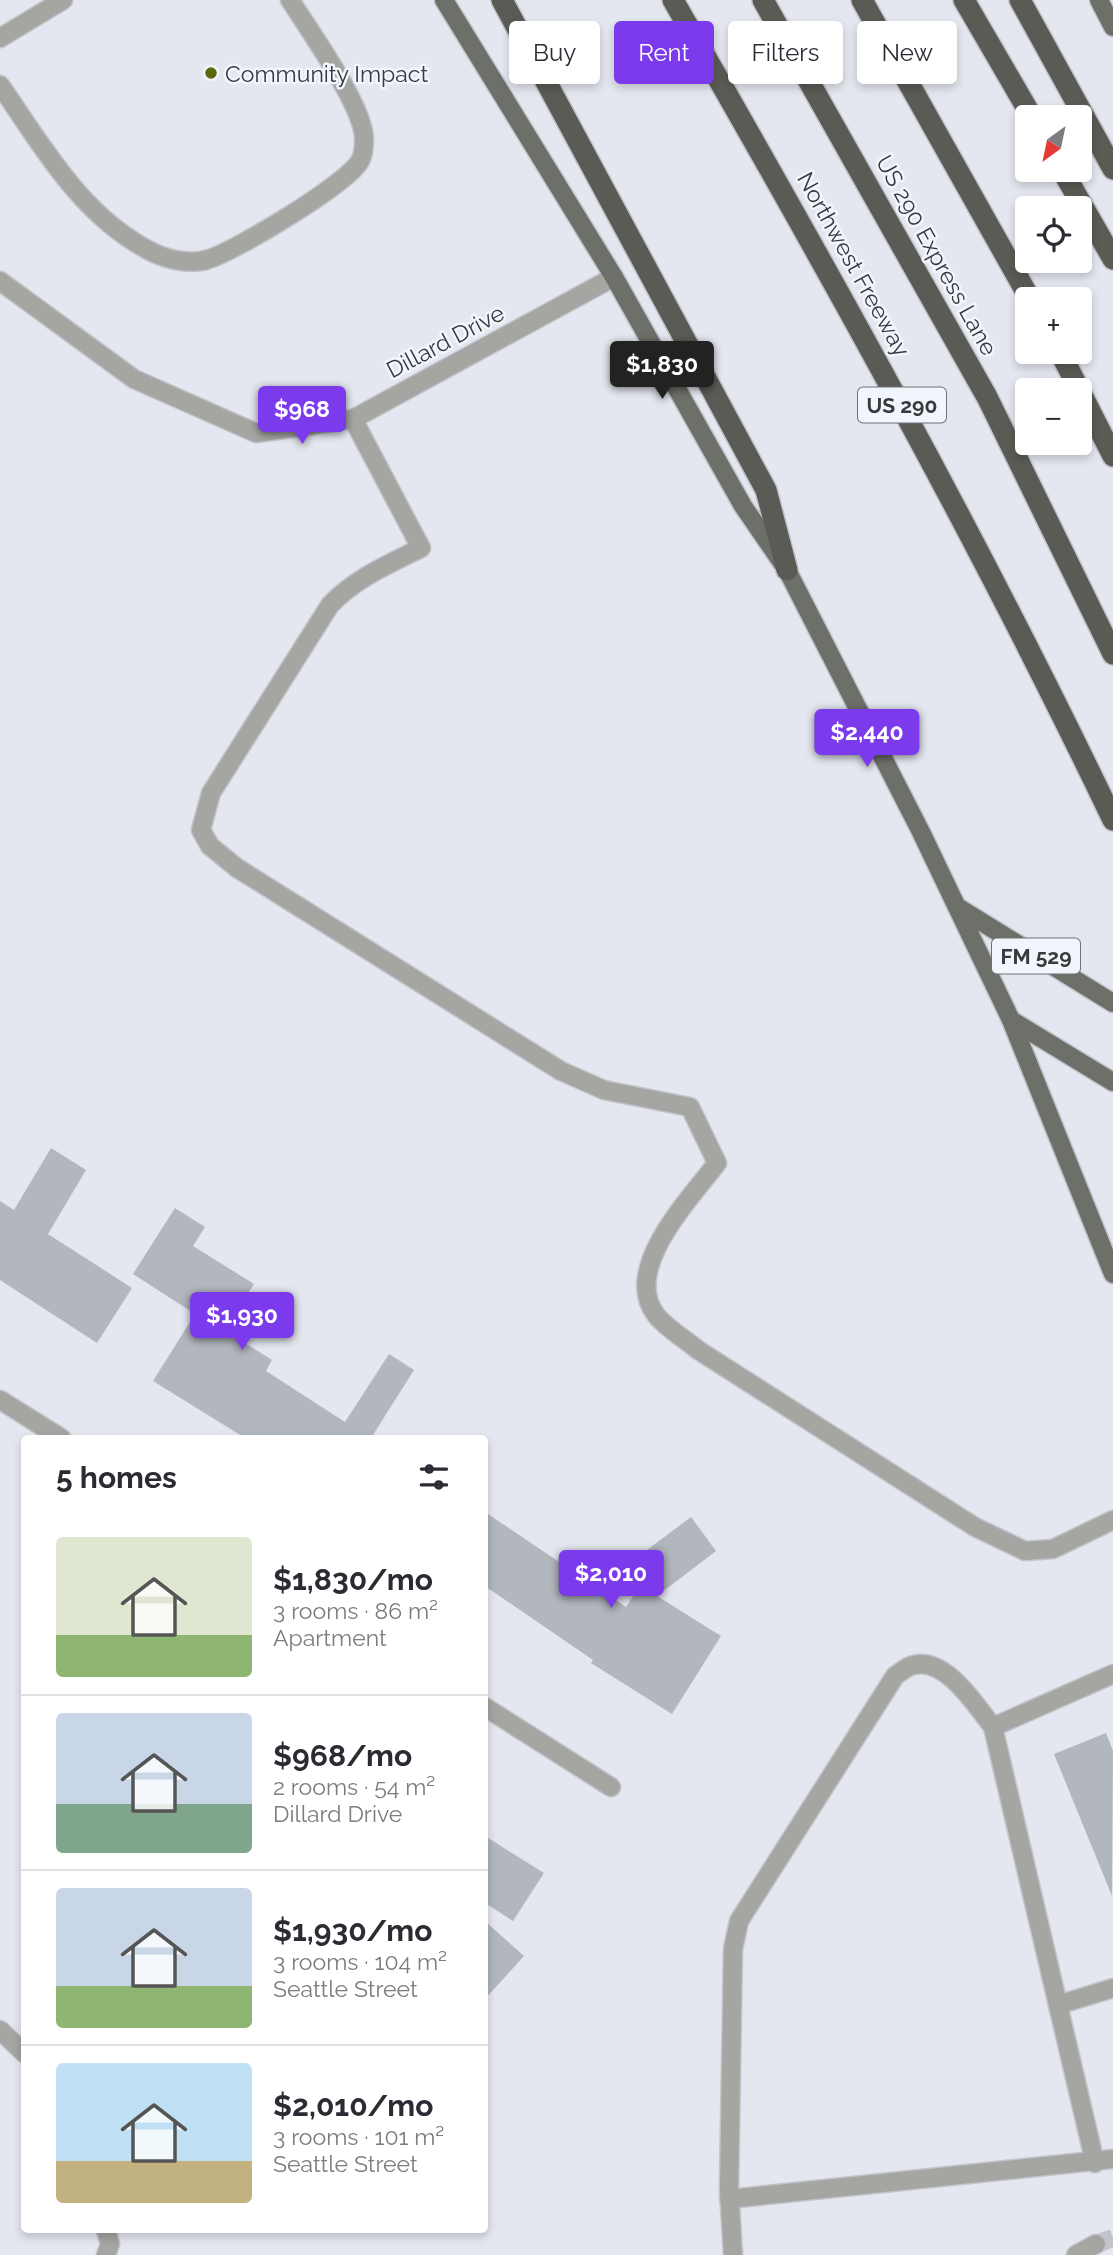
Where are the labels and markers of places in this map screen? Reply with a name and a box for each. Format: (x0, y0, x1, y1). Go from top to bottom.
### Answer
place label: Community Impact (225, 60, 428, 87)
marker: Community Impact (203, 65, 219, 81)
pin: $1,830 (605, 342, 719, 401)
pin: $968 (261, 386, 343, 446)
pin: $2,440 (810, 710, 924, 769)
pin: $1,930 (185, 1292, 299, 1352)
pin: $2,010 (554, 1550, 668, 1610)

